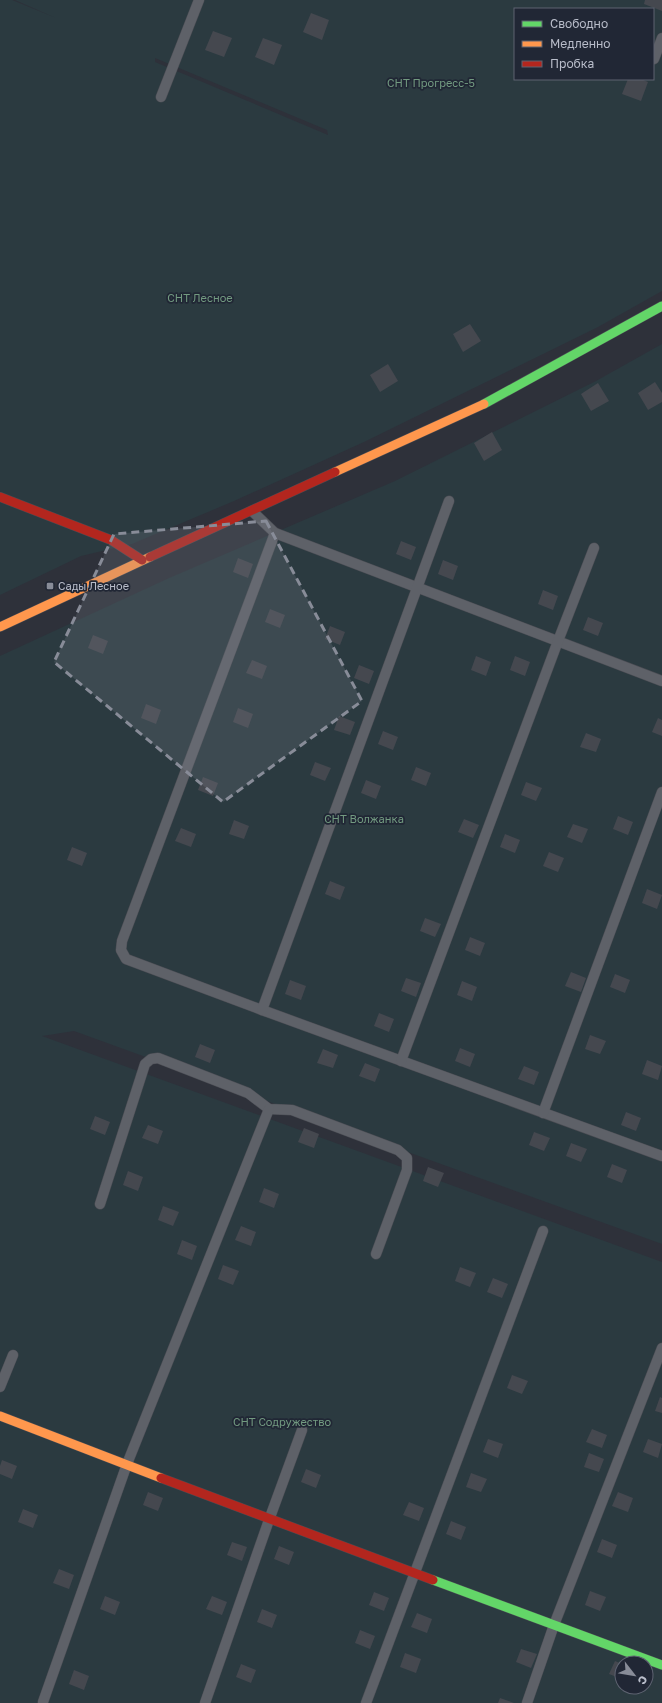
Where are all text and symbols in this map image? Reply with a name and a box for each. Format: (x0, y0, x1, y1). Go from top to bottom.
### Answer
legend (514, 8, 654, 80)
text: Свободно (550, 16, 608, 31)
text: Медленно (550, 36, 610, 51)
text: Пробка (550, 56, 594, 71)
park label: СНТ Прогресс-5 (387, 76, 475, 89)
park label: СНТ Лесное (167, 291, 233, 304)
place label: Сады Лесное (58, 579, 129, 592)
marker: Сады Лесное (45, 581, 55, 591)
park label: СНТ Волжанка (324, 812, 404, 825)
park label: СНТ Содружество (233, 1415, 331, 1428)
north arrow (614, 1655, 654, 1695)
text: С (635, 1674, 651, 1687)

